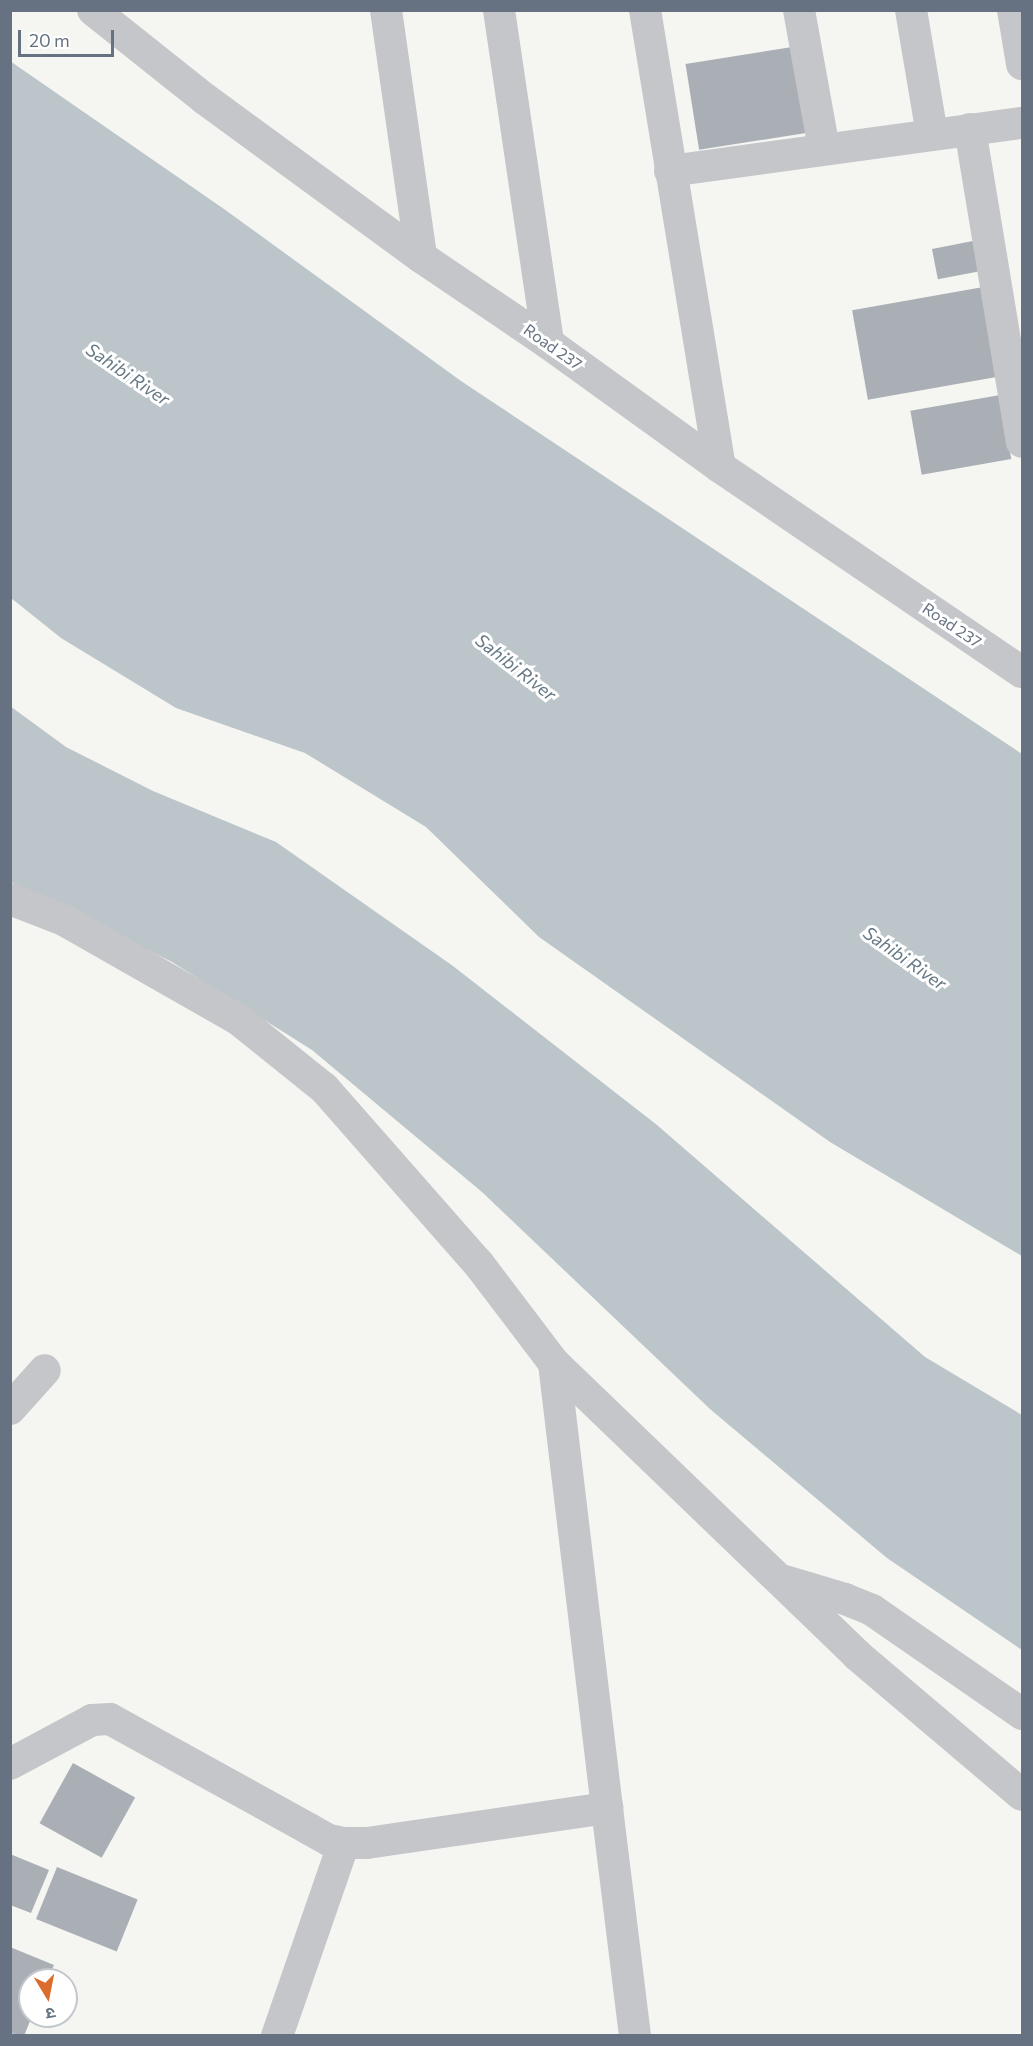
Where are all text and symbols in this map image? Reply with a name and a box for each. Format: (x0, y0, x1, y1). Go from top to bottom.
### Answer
scale bar (21, 18, 117, 56)
text: 20 m (29, 29, 70, 51)
street label: Road 237 (520, 320, 586, 374)
water label: Sahibi River (82, 338, 174, 410)
street label: Road 237 (919, 598, 985, 652)
water label: Sahibi River (472, 629, 560, 705)
water label: Sahibi River (859, 922, 951, 994)
north arrow (18, 1968, 78, 2028)
text: उ (45, 2004, 57, 2024)

